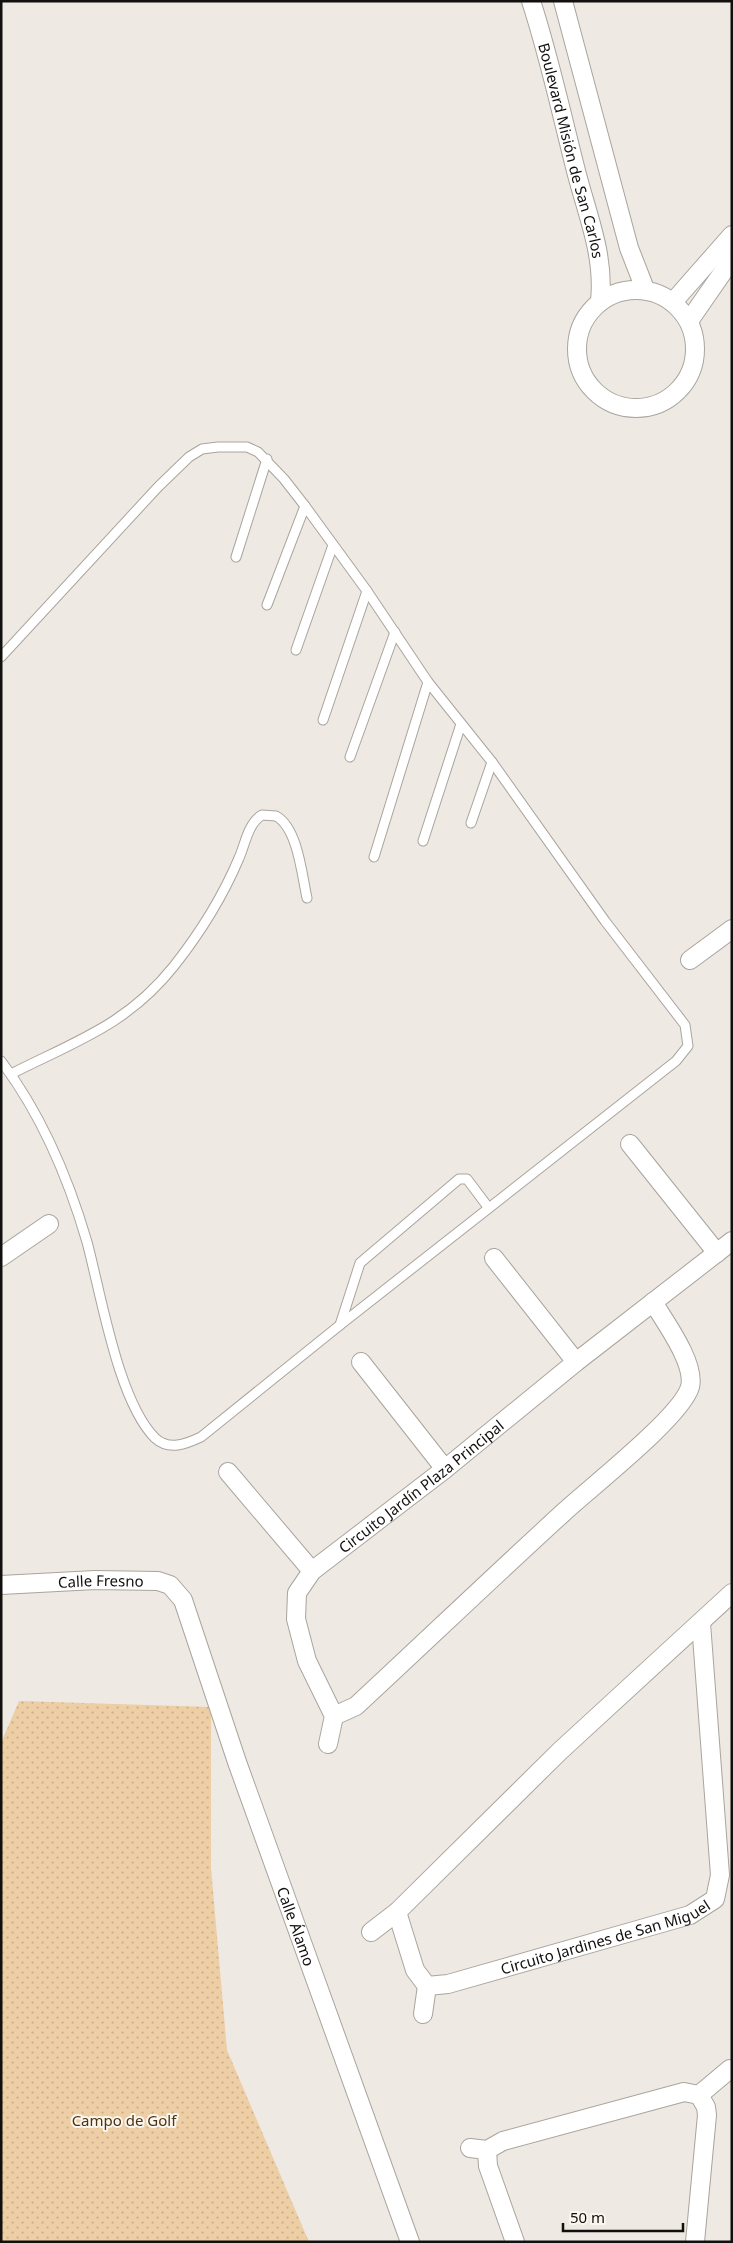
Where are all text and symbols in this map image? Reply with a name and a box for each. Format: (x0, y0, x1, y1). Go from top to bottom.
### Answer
street label: Boulevard Misión de San Carlos (534, 41, 609, 260)
street label: Circuito Jardín Plaza Principal (334, 1415, 508, 1557)
street label: Calle Fresno (58, 1570, 144, 1592)
street label: Calle Álamo (273, 1884, 320, 1969)
street label: Circuito Jardines de San Miguel (498, 1895, 714, 1979)
park label: Campo de Golf (72, 2110, 177, 2130)
scale bar (563, 2200, 683, 2232)
text: 50 m (570, 2207, 605, 2227)

